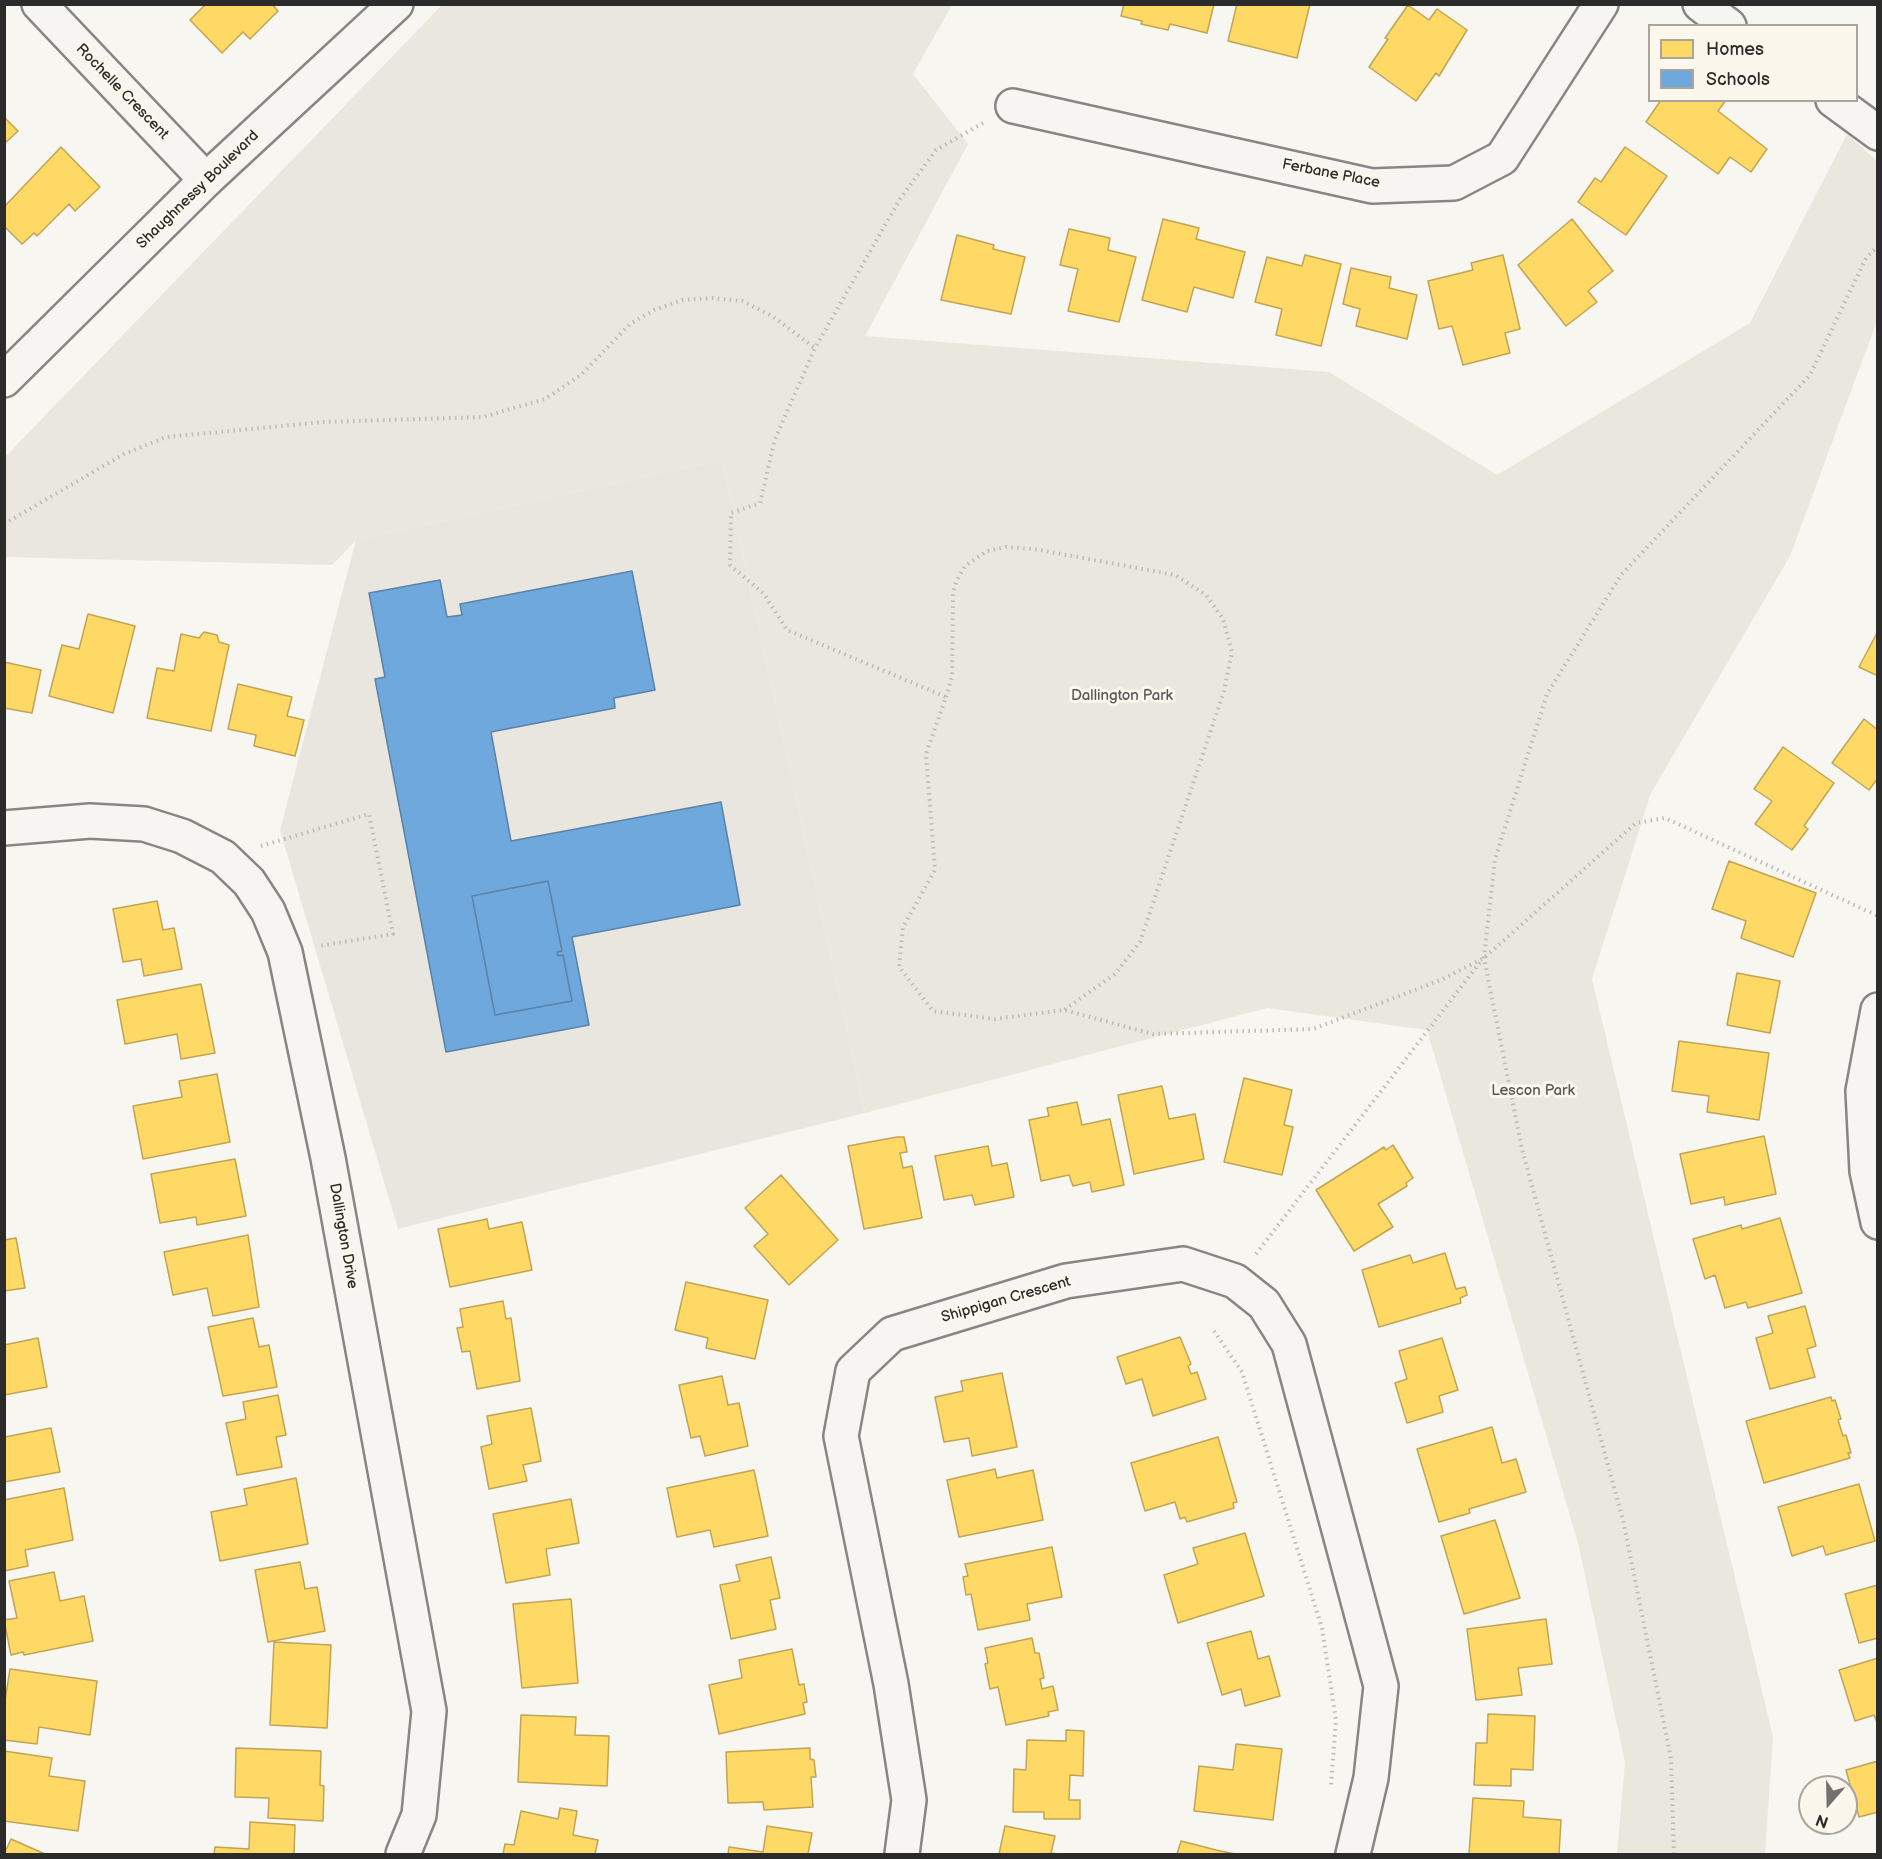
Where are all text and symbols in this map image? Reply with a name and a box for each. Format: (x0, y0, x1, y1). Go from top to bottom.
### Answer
legend (1648, 24, 1858, 102)
text: Homes (1706, 39, 1764, 60)
street label: Rochelle Crescent (72, 40, 172, 144)
text: Schools (1706, 69, 1770, 90)
street label: Shaughnessy Boulevard (133, 127, 263, 253)
street label: Ferbane Place (1281, 156, 1381, 192)
park label: Dallington Park (1071, 687, 1173, 705)
park label: Lescon Park (1491, 1082, 1575, 1100)
street label: Dallington Drive (325, 1182, 361, 1290)
street label: Shippigan Crescent (939, 1273, 1073, 1327)
north arrow (1798, 1775, 1858, 1835)
text: N (1813, 1810, 1831, 1831)

